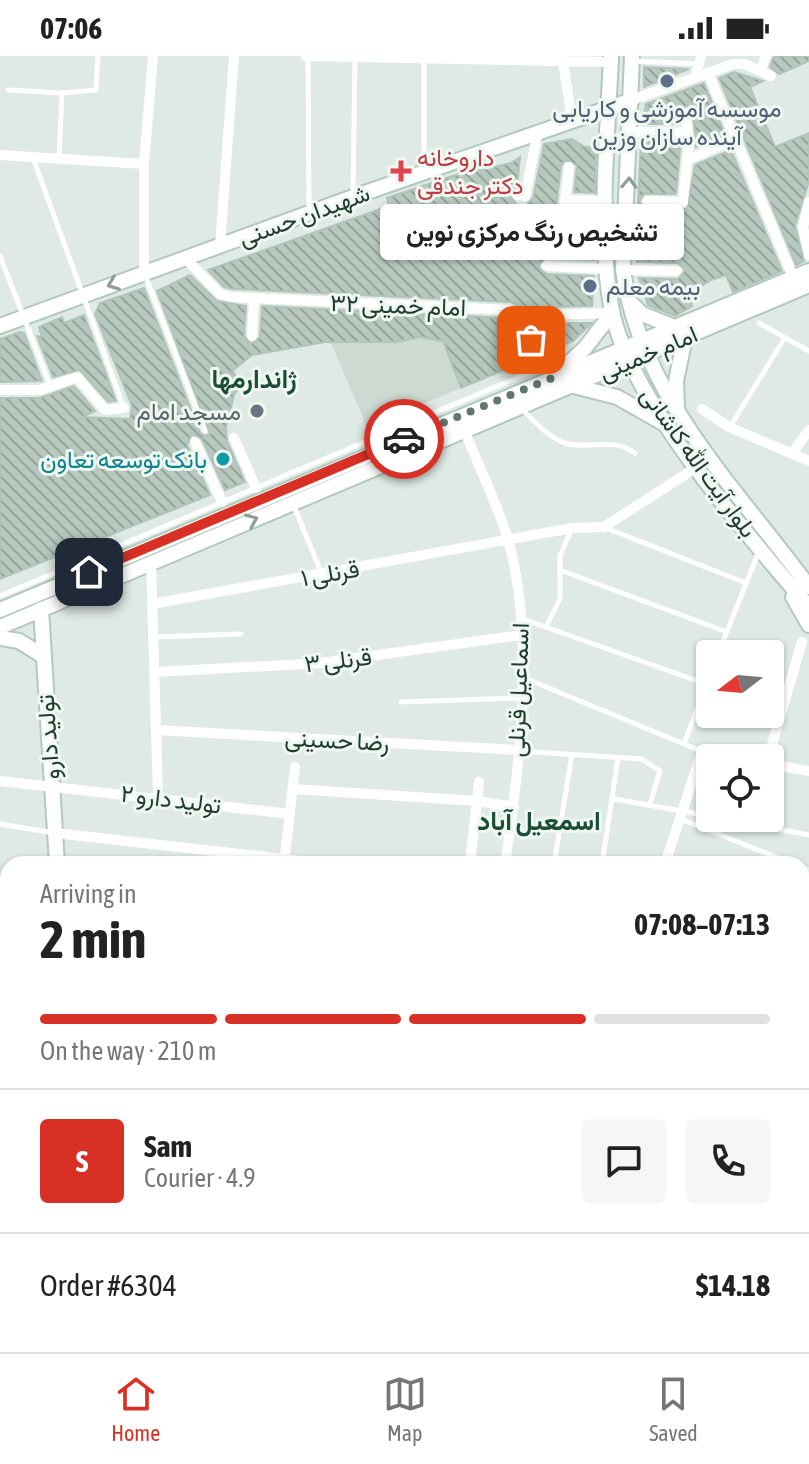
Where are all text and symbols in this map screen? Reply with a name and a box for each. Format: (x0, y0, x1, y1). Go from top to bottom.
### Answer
text: 07:06 (40, 11, 102, 45)
marker: موسسه آموزشی و کاریابی آینده سازان وزین (658, 72, 676, 90)
place label: موسسه آموزشی و کاریابی آینده سازان وزین (552, 95, 782, 152)
place label: داروخانه دکتر جندقی (417, 144, 524, 201)
marker: داروخانه دکتر جندقی (392, 162, 410, 180)
one-way arrow (620, 176, 637, 189)
street label: شهیدان حسنی (235, 179, 374, 253)
callout: تشخیص رنگ مرکزی نوین (379, 204, 683, 260)
text: تشخیص رنگ مرکزی نوین (406, 217, 658, 247)
place label: بیمه معلم (606, 273, 701, 303)
one-way arrow (107, 275, 121, 291)
marker: بیمه معلم (581, 277, 599, 295)
street label: امام خمینی ۳۲ (329, 289, 466, 324)
pin (497, 306, 565, 374)
icon: bag (509, 318, 553, 362)
street label: امام خمینی (595, 320, 703, 389)
district label: ژاندارمها (211, 364, 297, 395)
street label: بلوار آیت الله کاشانی (634, 382, 763, 544)
place label: مسجد امام (137, 398, 241, 428)
courier (364, 399, 444, 479)
marker: مسجد امام (248, 402, 266, 420)
icon: car (382, 417, 426, 461)
place label: بانک توسعه تعاون (40, 446, 207, 475)
marker: بانک توسعه تعاون (214, 450, 232, 468)
one-way arrow (244, 513, 258, 529)
pin (55, 538, 123, 606)
icon: home (67, 550, 111, 594)
street label: قرنلی ۱ (299, 555, 362, 593)
street label: اسماعیل قرنلی (502, 622, 536, 758)
north arrow (696, 640, 784, 728)
map controls (696, 640, 784, 832)
street label: قرنلی ۳ (303, 642, 374, 680)
street label: تولید دارو (32, 693, 66, 780)
street label: رضا حسینی (284, 724, 390, 758)
button: locate (696, 744, 784, 832)
street label: تولید دارو ۲ (119, 779, 223, 821)
district label: اسمعیل آباد (477, 806, 601, 837)
text: Arriving in (40, 879, 137, 909)
text: 07:08–07:13 (634, 907, 770, 941)
text: 2 min (40, 909, 146, 969)
text: On the way · 210 m (40, 1036, 217, 1066)
button: chat (582, 1119, 666, 1203)
button: phone (686, 1119, 770, 1203)
text: Sam (144, 1129, 192, 1163)
text: S (76, 1144, 88, 1178)
text: Courier · 4.9 (144, 1163, 255, 1193)
text: Order #6304 (40, 1268, 177, 1302)
text: $14.18 (696, 1268, 770, 1302)
tab: Home (111, 1372, 160, 1446)
tab: Map (383, 1372, 427, 1446)
tab: Saved (649, 1372, 698, 1446)

